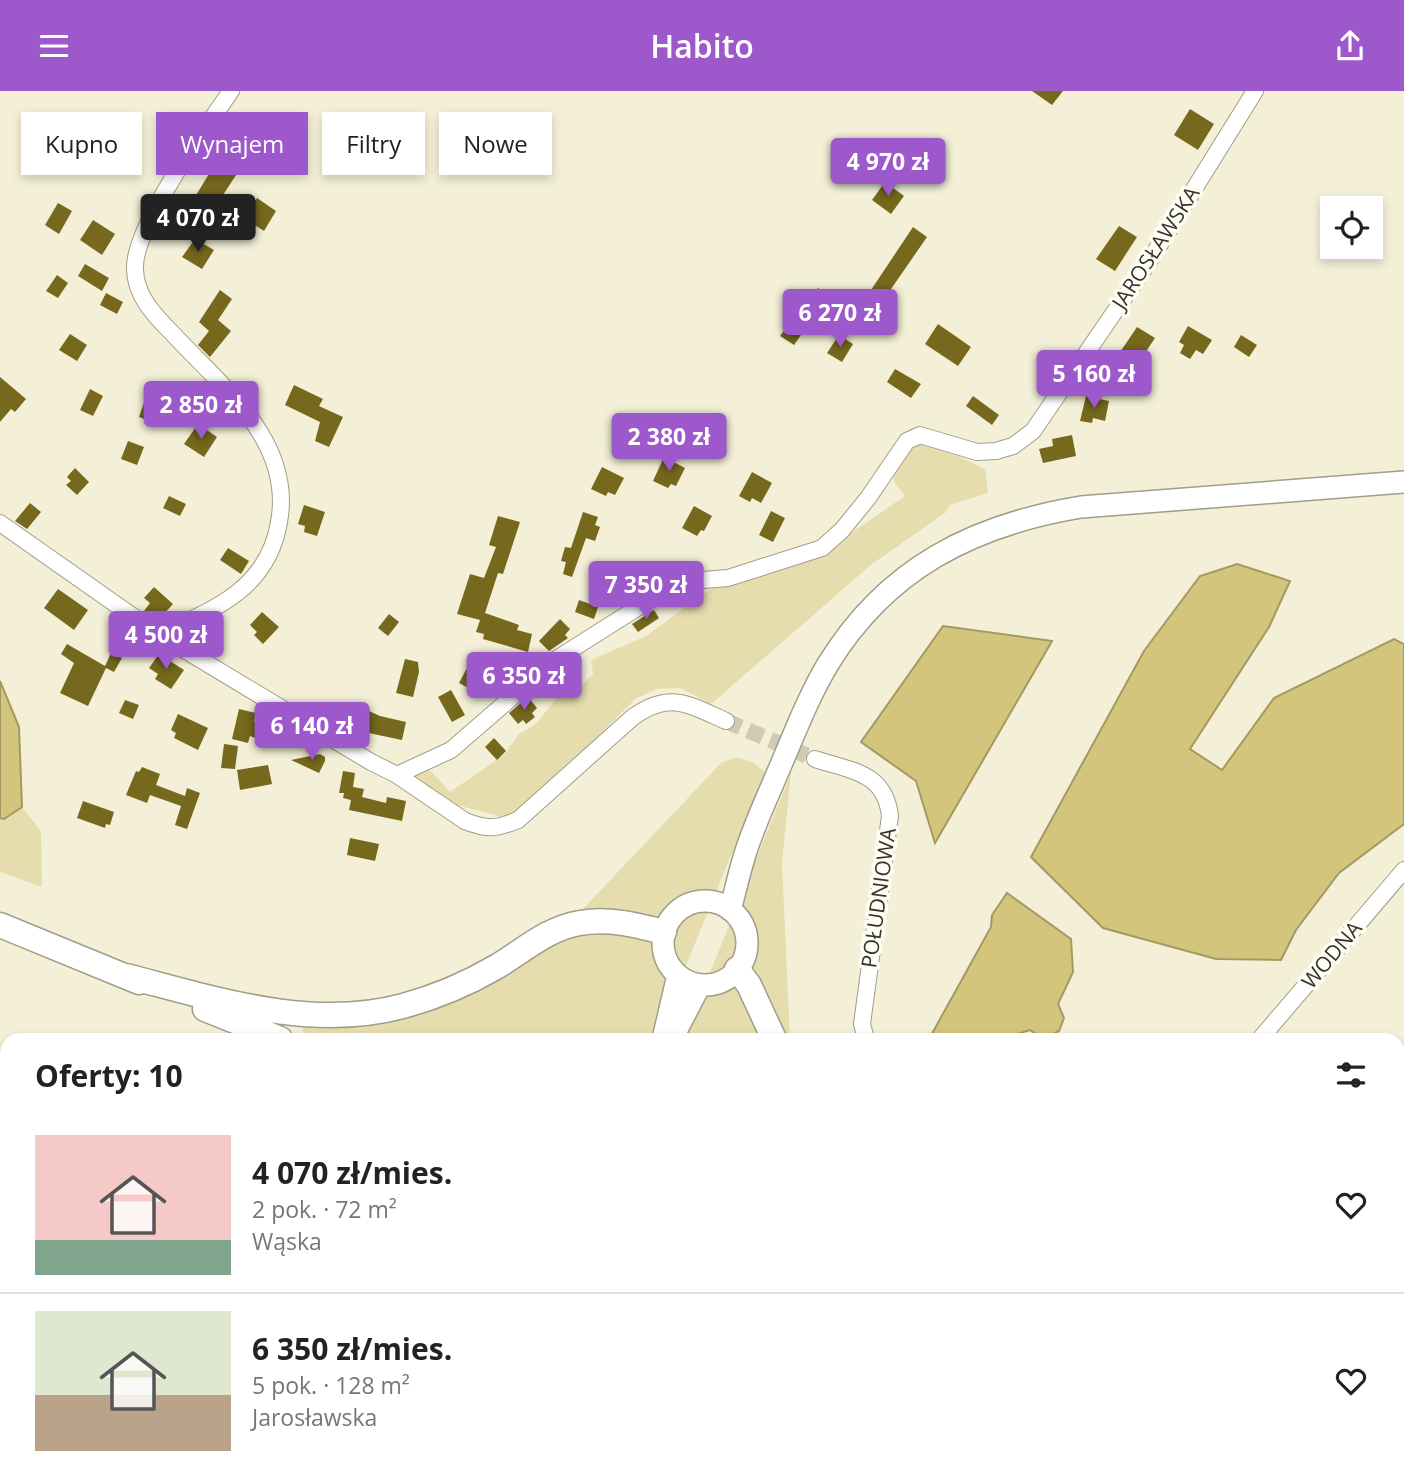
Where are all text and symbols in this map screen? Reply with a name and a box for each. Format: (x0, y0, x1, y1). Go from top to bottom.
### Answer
text: Habito (650, 24, 754, 67)
icon: menu (35, 27, 73, 65)
icon: share (1331, 27, 1369, 65)
chip: Kupno (21, 112, 142, 175)
chip: Wynajem (156, 112, 308, 175)
chip: Filtry (322, 112, 425, 175)
chip: Nowe (439, 112, 552, 175)
pin: 4 970 zł (816, 139, 960, 198)
text: 4 970 zł (847, 145, 929, 177)
street label: JAROSŁAWSKA (1104, 180, 1206, 316)
pin: 4 070 zł (126, 195, 270, 254)
map controls (1320, 196, 1383, 259)
button: locate (1320, 196, 1383, 259)
text: 4 070 zł (157, 201, 239, 233)
pin: 6 270 zł (768, 289, 912, 349)
text: 6 270 zł (799, 296, 881, 328)
pin: 5 160 zł (1022, 351, 1166, 410)
text: 5 160 zł (1053, 357, 1135, 389)
pin: 2 850 zł (129, 381, 273, 441)
text: 2 850 zł (160, 388, 242, 420)
pin: 2 380 zł (597, 413, 741, 473)
text: 2 380 zł (628, 420, 710, 452)
pin: 7 350 zł (574, 561, 718, 621)
text: 7 350 zł (605, 568, 687, 600)
pin: 4 500 zł (94, 611, 238, 671)
text: 4 500 zł (125, 618, 207, 650)
pin: 6 350 zł (452, 653, 596, 712)
text: 6 350 zł (483, 659, 565, 691)
pin: 6 140 zł (240, 703, 384, 762)
text: 6 140 zł (271, 709, 353, 741)
street label: POŁUDNIOWA (854, 825, 902, 970)
street label: WODNA (1295, 914, 1368, 994)
text: Oferty: 10 (35, 1055, 183, 1096)
icon: filters (1332, 1056, 1370, 1094)
text: 4 070 zł/mies. (252, 1152, 452, 1193)
icon: home (91, 1163, 175, 1247)
icon: heart (1332, 1186, 1370, 1224)
text: 2 pok. · 72 m² (252, 1193, 397, 1225)
text: Wąska (252, 1225, 322, 1257)
text: 6 350 zł/mies. (252, 1328, 452, 1369)
icon: home (91, 1339, 175, 1423)
icon: heart (1332, 1362, 1370, 1400)
text: 5 pok. · 128 m² (252, 1369, 410, 1401)
text: Jarosławska (252, 1401, 377, 1433)

